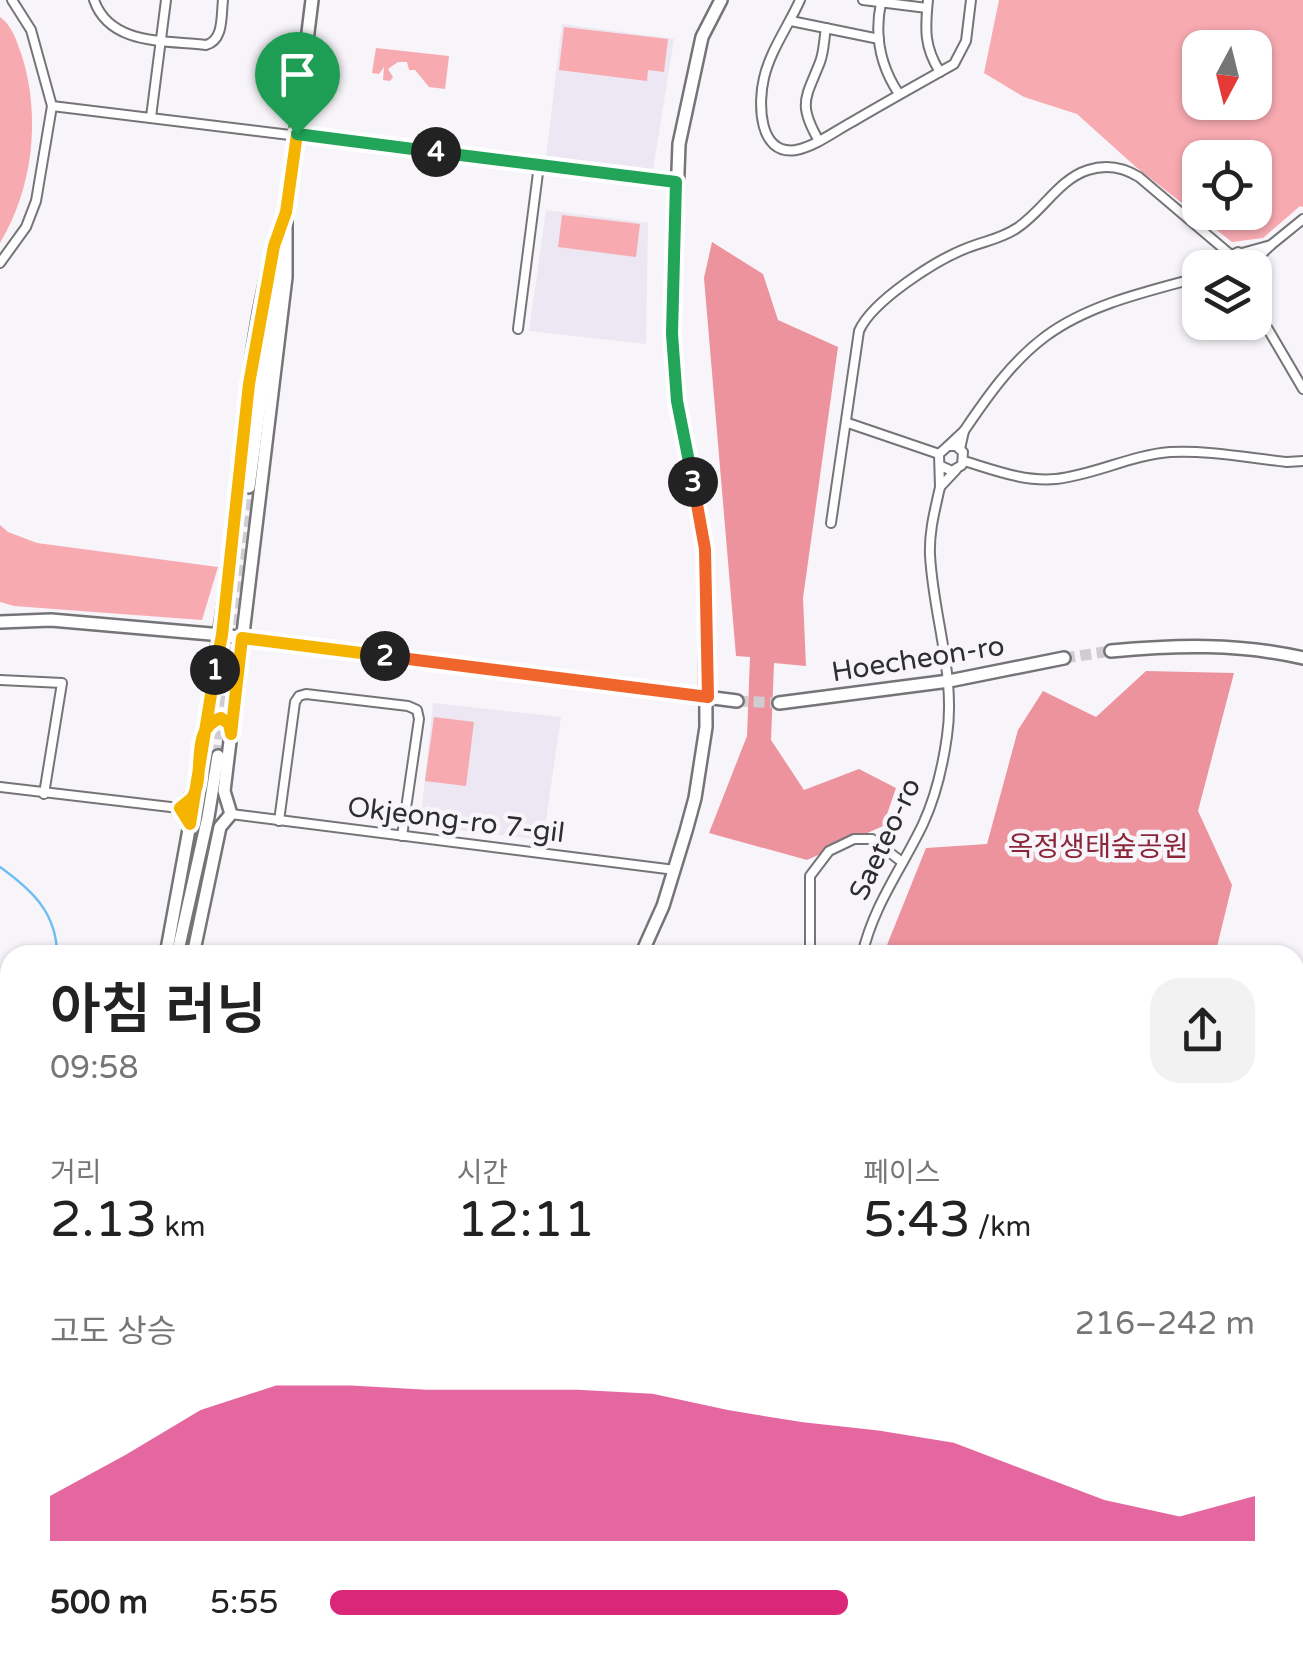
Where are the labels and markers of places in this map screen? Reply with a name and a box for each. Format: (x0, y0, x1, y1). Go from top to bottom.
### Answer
pin (255, 32, 340, 135)
pin: 4 (411, 127, 461, 177)
pin: 3 (668, 457, 718, 507)
pin: 2 (360, 631, 410, 681)
pin: 1 (190, 645, 240, 695)

